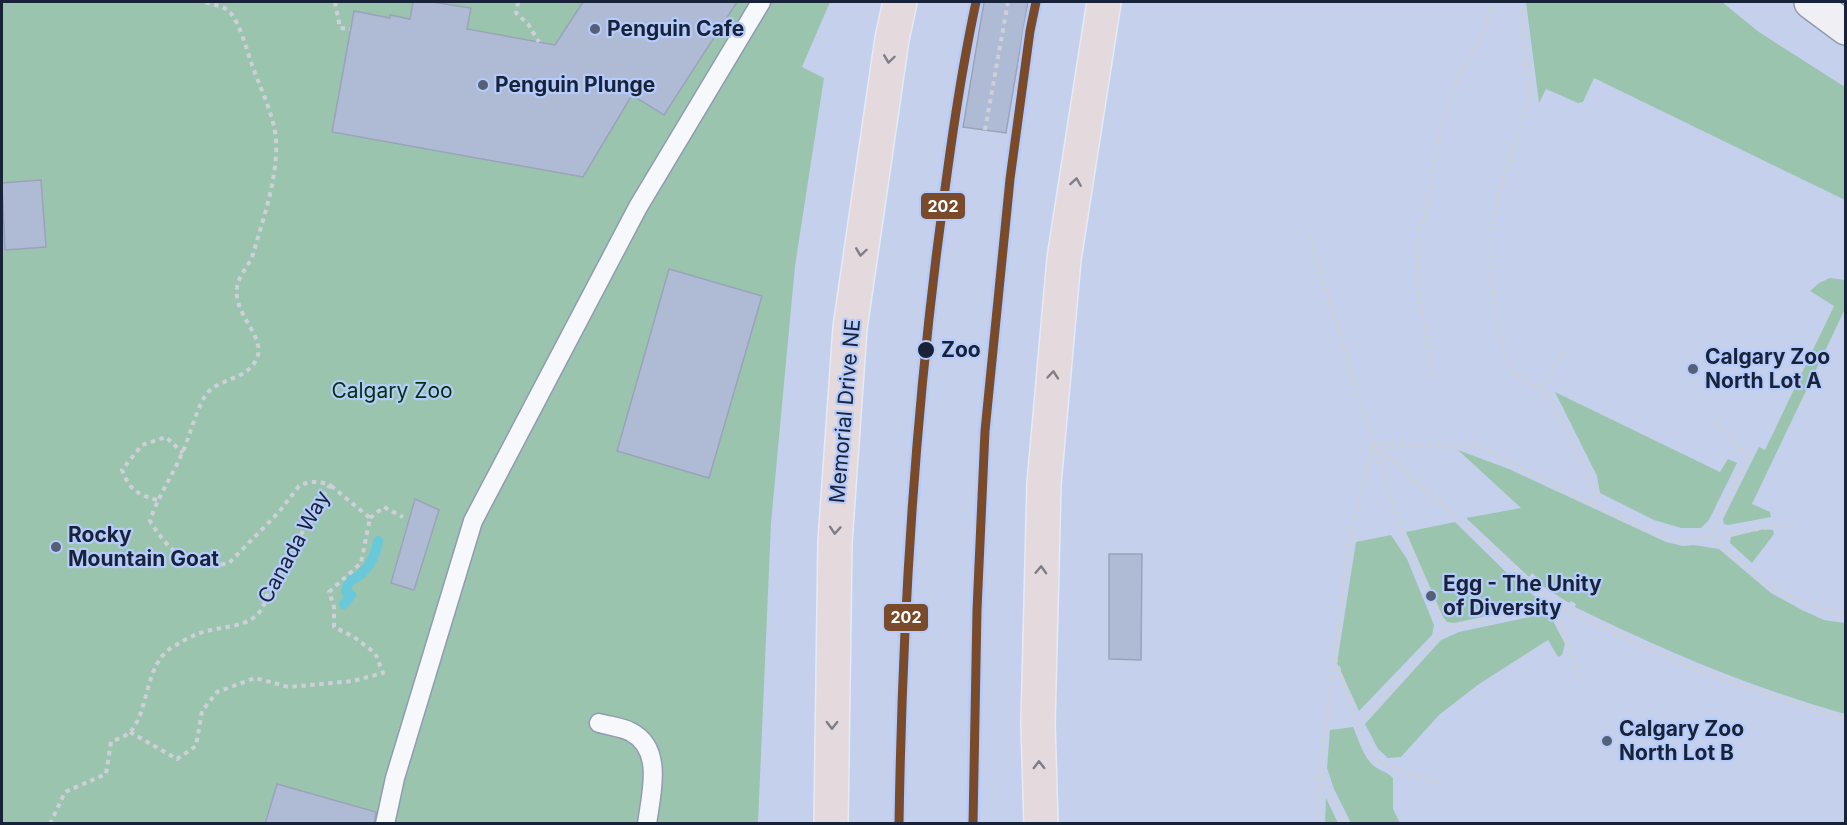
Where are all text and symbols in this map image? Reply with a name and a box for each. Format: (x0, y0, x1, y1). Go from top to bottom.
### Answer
place label: Penguin Cafe (607, 16, 744, 41)
marker: Penguin Cafe (588, 22, 602, 36)
one-way arrow (884, 54, 896, 64)
place label: Penguin Plunge (495, 72, 655, 97)
marker: Penguin Plunge (476, 78, 490, 92)
one-way arrow (1069, 177, 1081, 187)
line badge: 202 (920, 192, 966, 220)
text: 202 (928, 196, 958, 216)
one-way arrow (856, 247, 868, 257)
street label: Memorial Drive NE (824, 318, 865, 504)
place label: Zoo (941, 337, 981, 362)
marker: Zoo (916, 340, 936, 360)
place label: Calgary Zoo North Lot A (1705, 344, 1830, 393)
marker: Calgary Zoo North Lot A (1686, 362, 1700, 376)
one-way arrow (1046, 371, 1059, 380)
park label: Calgary Zoo (331, 378, 453, 403)
street label: Canada Way (252, 486, 335, 607)
place label: Rocky Mountain Goat (68, 522, 219, 571)
one-way arrow (829, 525, 842, 534)
marker: Rocky Mountain Goat (49, 540, 63, 554)
one-way arrow (1035, 566, 1048, 575)
place label: Egg - The Unity of Diversity (1443, 571, 1602, 620)
marker: Egg - The Unity of Diversity (1424, 589, 1438, 603)
line badge: 202 (883, 603, 929, 632)
text: 202 (891, 607, 921, 627)
place label: Calgary Zoo North Lot B (1619, 716, 1744, 765)
one-way arrow (826, 720, 838, 729)
marker: Calgary Zoo North Lot B (1600, 734, 1614, 748)
one-way arrow (1033, 761, 1045, 770)

